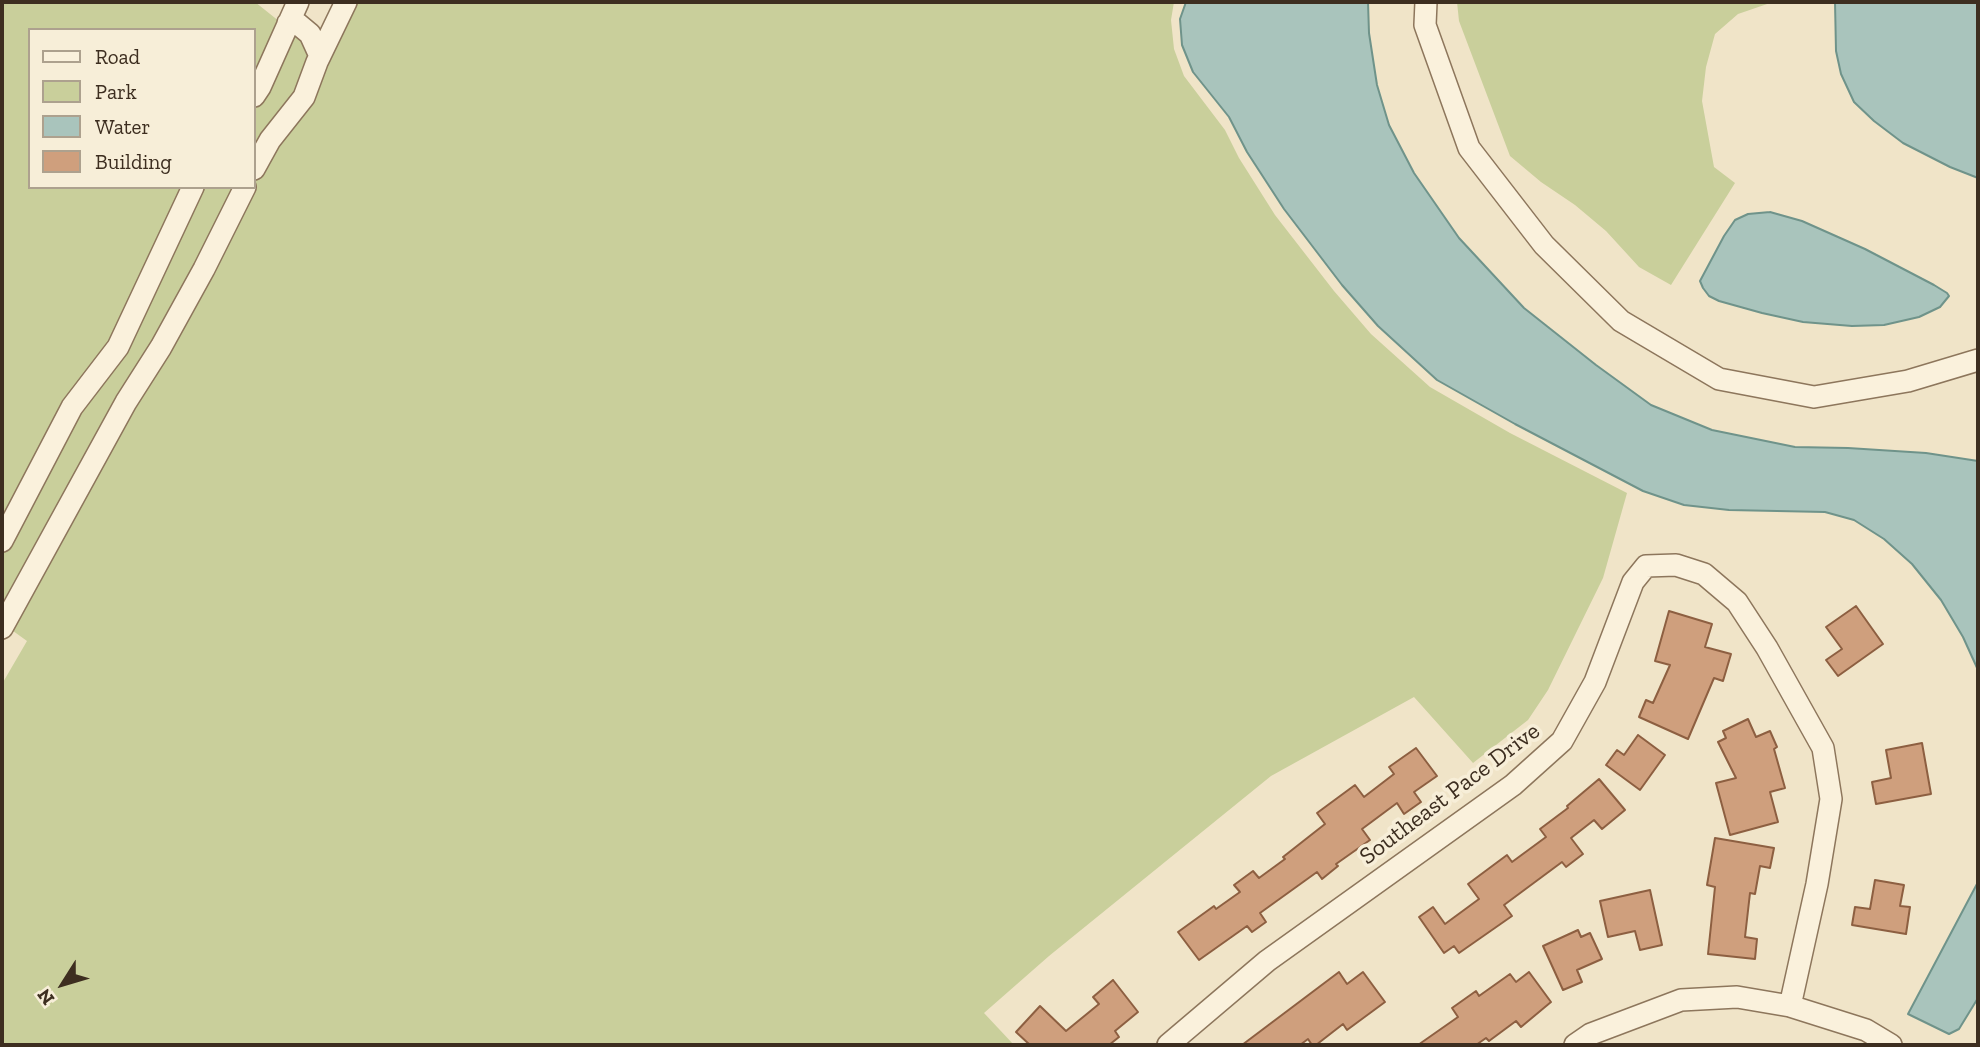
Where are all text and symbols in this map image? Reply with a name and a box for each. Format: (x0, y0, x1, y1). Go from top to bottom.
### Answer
legend (28, 28, 256, 189)
text: Road (95, 44, 140, 69)
text: Park (95, 79, 137, 104)
text: Water (95, 114, 150, 139)
text: Building (95, 149, 172, 174)
street label: Southeast Pace Drive (1354, 717, 1546, 871)
north arrow (28, 949, 98, 1019)
text: N (32, 984, 59, 1010)

